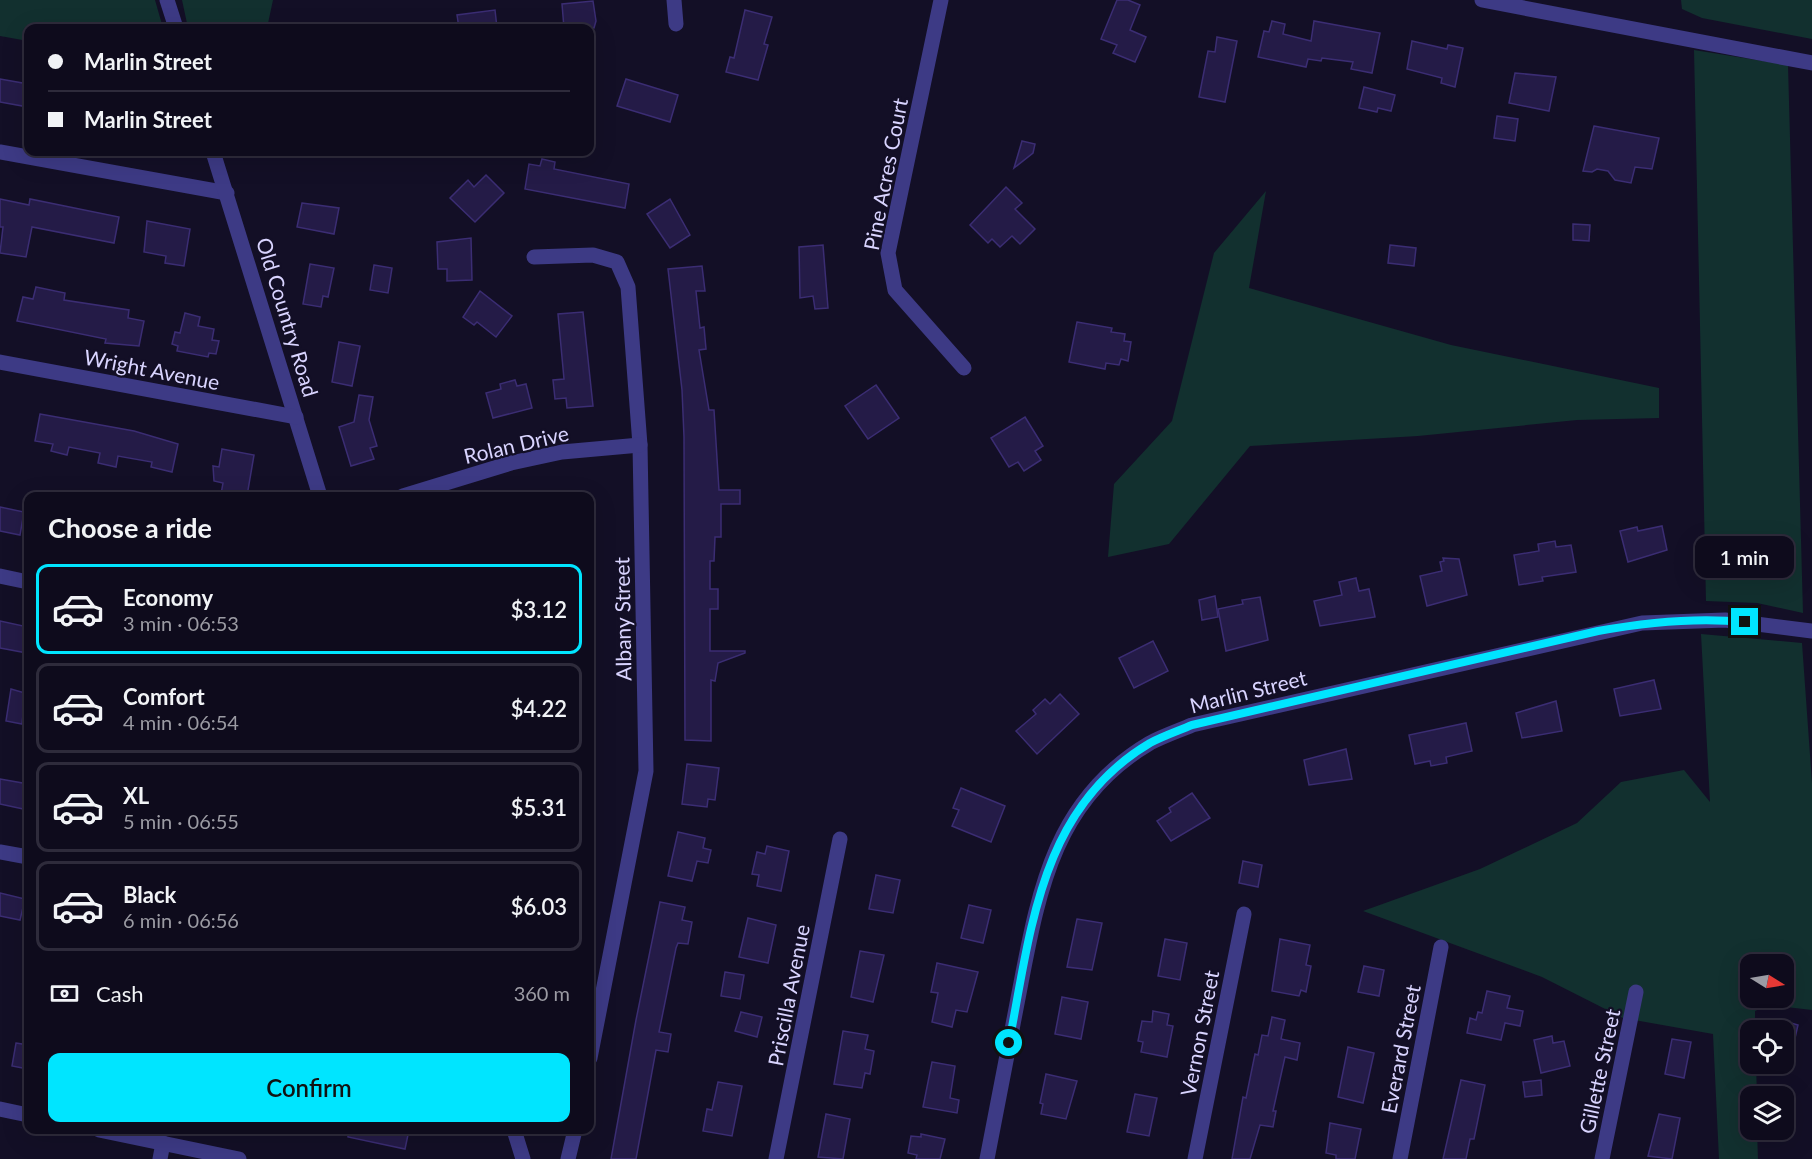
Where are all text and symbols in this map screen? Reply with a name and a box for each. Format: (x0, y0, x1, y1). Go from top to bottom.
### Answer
text: Marlin Street (84, 48, 212, 75)
street label: Pine Acres Court (858, 95, 912, 252)
text: Marlin Street (84, 106, 212, 133)
street label: Old Country Road (252, 234, 324, 400)
street label: Wright Avenue (82, 344, 222, 394)
street label: Rolan Drive (461, 420, 571, 468)
text: Choose a ride (48, 511, 212, 544)
callout: 1 min (1696, 535, 1794, 577)
text: 1 min (1720, 545, 1769, 569)
street label: Albany Street (608, 556, 636, 681)
icon: car (51, 582, 105, 636)
text: Economy (123, 584, 213, 611)
text: $3.12 (511, 596, 567, 623)
route end (1731, 608, 1758, 635)
text: 3 min · 06:53 (123, 611, 239, 635)
street label: Marlin Street (1187, 664, 1310, 718)
icon: car (51, 681, 105, 735)
text: Comfort (123, 683, 205, 710)
text: $4.22 (511, 695, 567, 722)
text: 4 min · 06:54 (123, 710, 239, 734)
icon: car (51, 780, 105, 834)
text: XL (123, 782, 149, 809)
text: $5.31 (511, 794, 567, 821)
text: 5 min · 06:55 (123, 809, 239, 833)
icon: car (51, 879, 105, 933)
text: Black (123, 881, 176, 908)
text: $6.03 (511, 893, 567, 920)
text: 6 min · 06:56 (123, 908, 239, 932)
street label: Priscilla Avenue (762, 922, 814, 1068)
north arrow (1740, 954, 1794, 1008)
map controls (1740, 954, 1794, 1140)
street label: Vernon Street (1175, 968, 1224, 1098)
icon: cash (48, 977, 81, 1010)
text: Cash (96, 980, 143, 1007)
text: 360 m (514, 981, 570, 1005)
street label: Everard Street (1375, 982, 1425, 1116)
street label: Gillette Street (1574, 1006, 1625, 1136)
button: locate (1740, 1020, 1794, 1074)
route start (995, 1029, 1022, 1056)
button: Confirm (48, 1053, 570, 1122)
button: layers (1740, 1086, 1794, 1140)

